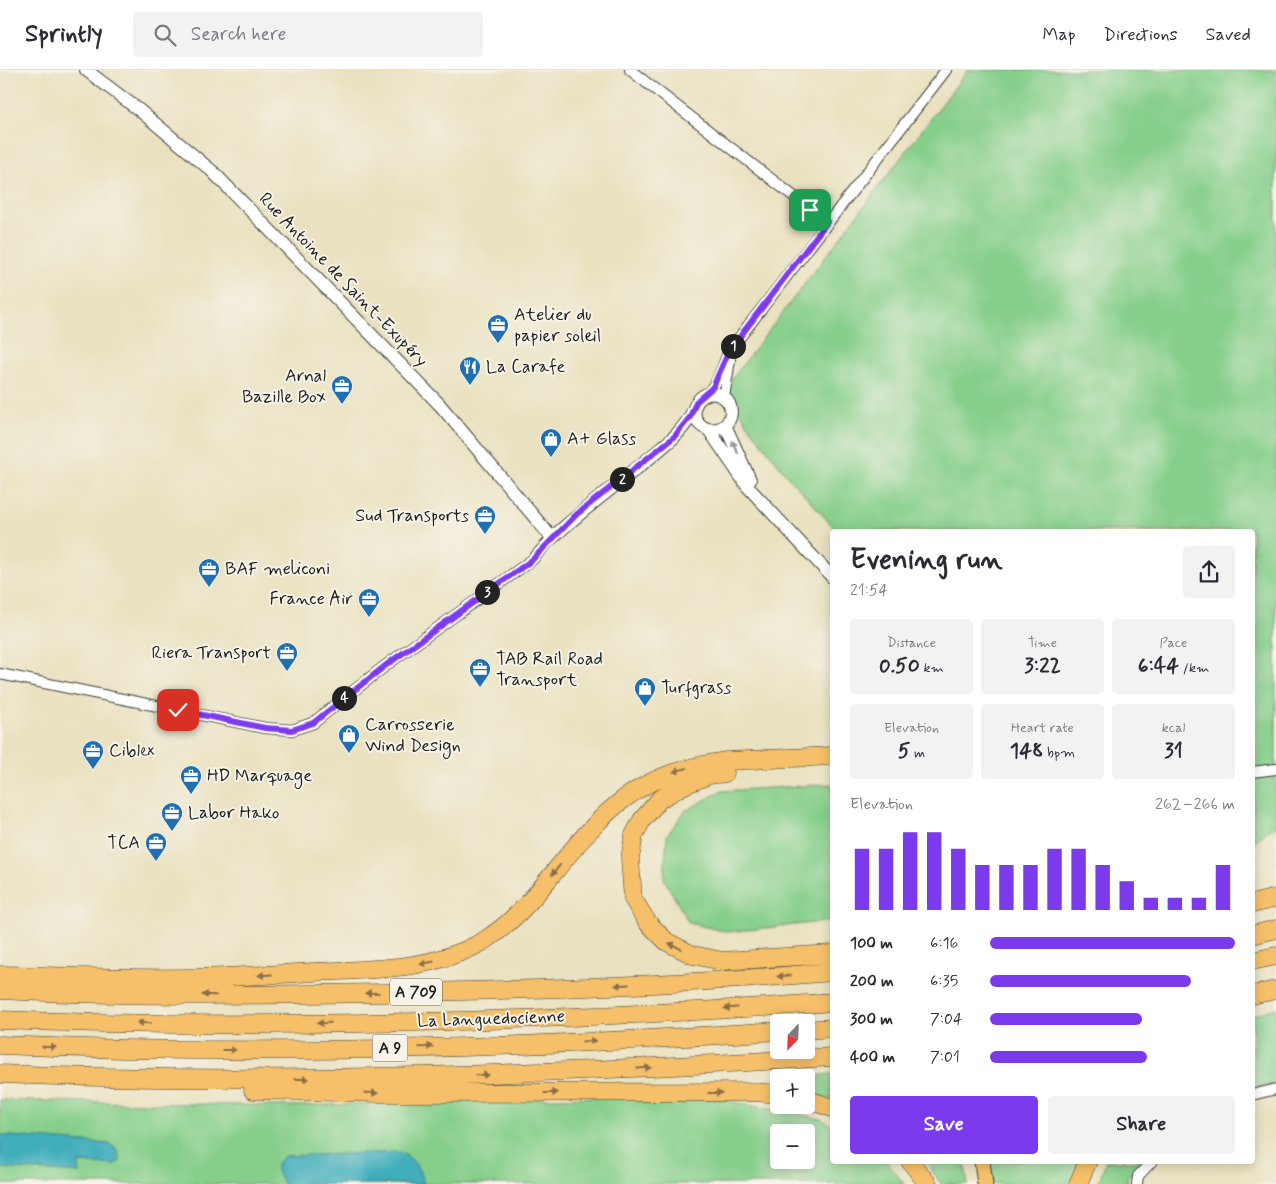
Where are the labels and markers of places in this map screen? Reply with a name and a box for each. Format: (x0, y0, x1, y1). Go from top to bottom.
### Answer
pin (789, 189, 831, 231)
place label: Atelier du papier soleil (514, 303, 601, 348)
office icon: Atelier du papier soleil (486, 313, 510, 344)
pin: 1 (720, 334, 746, 358)
restaurant icon: La Carafe (458, 355, 482, 386)
place label: La Carafe (486, 355, 566, 379)
place label: Arnal Bazille Box (242, 364, 326, 409)
office icon: Arnal Bazille Box (330, 374, 354, 405)
shop icon: A+ Glass (539, 427, 563, 458)
place label: A+ Glass (567, 427, 636, 451)
pin: 2 (610, 466, 634, 492)
place label: Sud Transports (355, 504, 469, 528)
office icon: Sud Transports (473, 504, 497, 535)
office icon: BAF meliconi (197, 557, 221, 588)
place label: BAF meliconi (225, 557, 330, 581)
pin: 3 (474, 580, 500, 604)
place label: France Air (269, 587, 353, 611)
office icon: France Air (357, 587, 381, 618)
place label: Riera Transport (152, 641, 271, 665)
office icon: Riera Transport (275, 641, 299, 672)
place label: TAB Rail Road Transport (496, 647, 603, 692)
office icon: TAB Rail Road Transport (468, 657, 492, 688)
shop icon: Turfgrass (633, 676, 657, 707)
place label: Turfgrass (661, 676, 731, 700)
pin: 4 (332, 686, 356, 710)
pin (157, 689, 199, 731)
place label: Carrosserie Wind Design (365, 713, 461, 759)
shop icon: Carrosserie Wind Design (337, 723, 361, 754)
office icon: Ciblex (81, 739, 105, 770)
place label: Ciblex (109, 739, 155, 763)
office icon: HD Marquage (179, 764, 203, 795)
place label: HD Marquage (207, 764, 312, 789)
office icon: Labor Hako (160, 801, 184, 832)
place label: Labor Hako (188, 801, 279, 825)
place label: TCA (107, 831, 140, 855)
office icon: TCA (144, 831, 168, 862)

